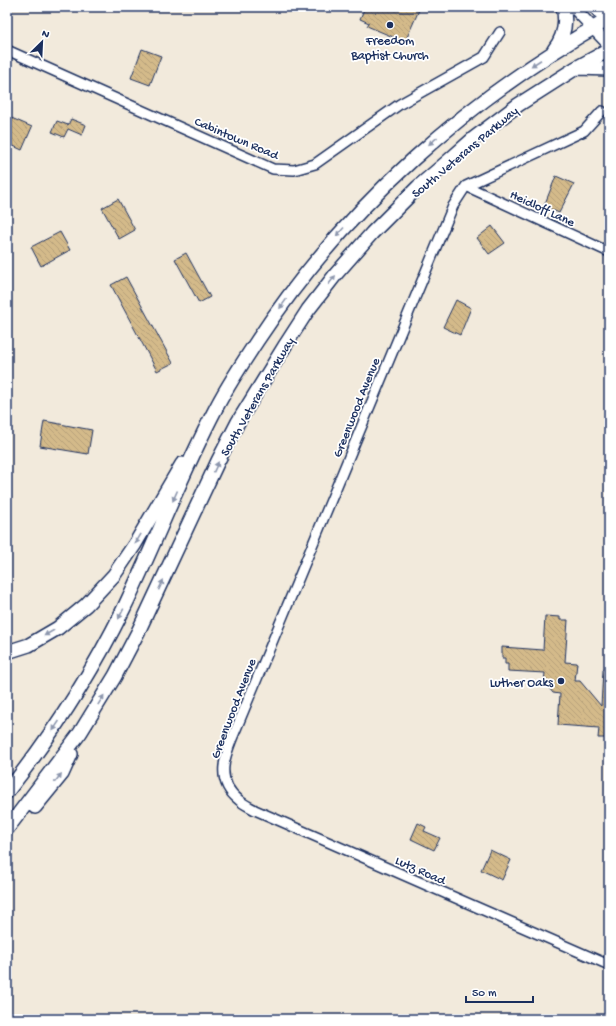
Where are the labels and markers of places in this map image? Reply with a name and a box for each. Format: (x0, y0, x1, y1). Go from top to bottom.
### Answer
marker: Freedom Baptist Church (385, 20, 395, 30)
place label: Freedom Baptist Church (350, 34, 429, 64)
place label: Luther Oaks (490, 676, 554, 691)
marker: Luther Oaks (556, 676, 566, 686)

